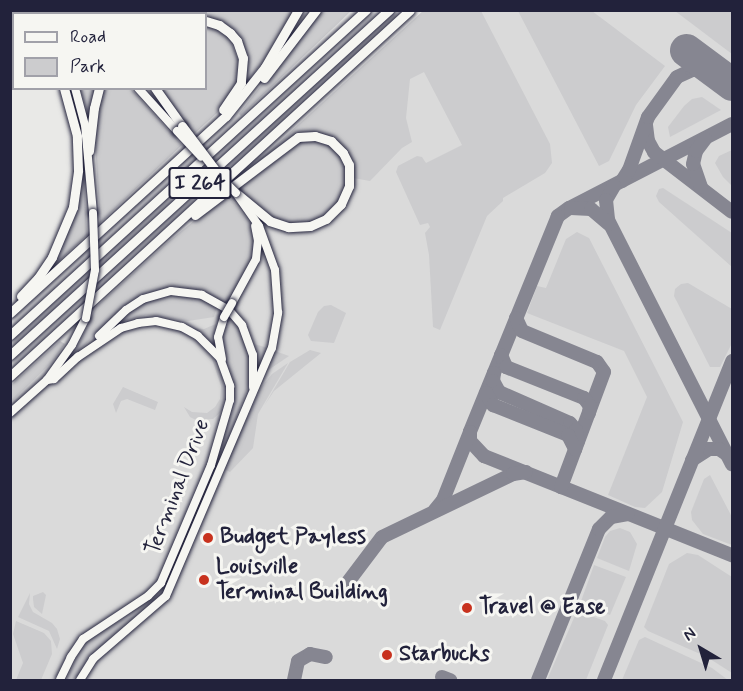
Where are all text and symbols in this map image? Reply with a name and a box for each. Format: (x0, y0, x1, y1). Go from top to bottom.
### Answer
legend (12, 12, 207, 90)
text: Road (70, 25, 106, 49)
text: Park (70, 55, 106, 79)
road number: I 264 (167, 165, 233, 201)
street label: Terminal Drive (140, 416, 216, 558)
place label: Budget Payless (220, 525, 365, 551)
marker: Budget Payless (201, 531, 215, 545)
place label: Louisville Terminal Building (216, 554, 382, 606)
marker: Louisville Terminal Building (197, 573, 211, 587)
place label: Travel @ Ease (479, 595, 605, 621)
marker: Travel @ Ease (460, 601, 474, 615)
north arrow (671, 619, 731, 679)
text: N (679, 623, 700, 646)
place label: Starbucks (399, 642, 490, 668)
marker: Starbucks (380, 648, 394, 662)

